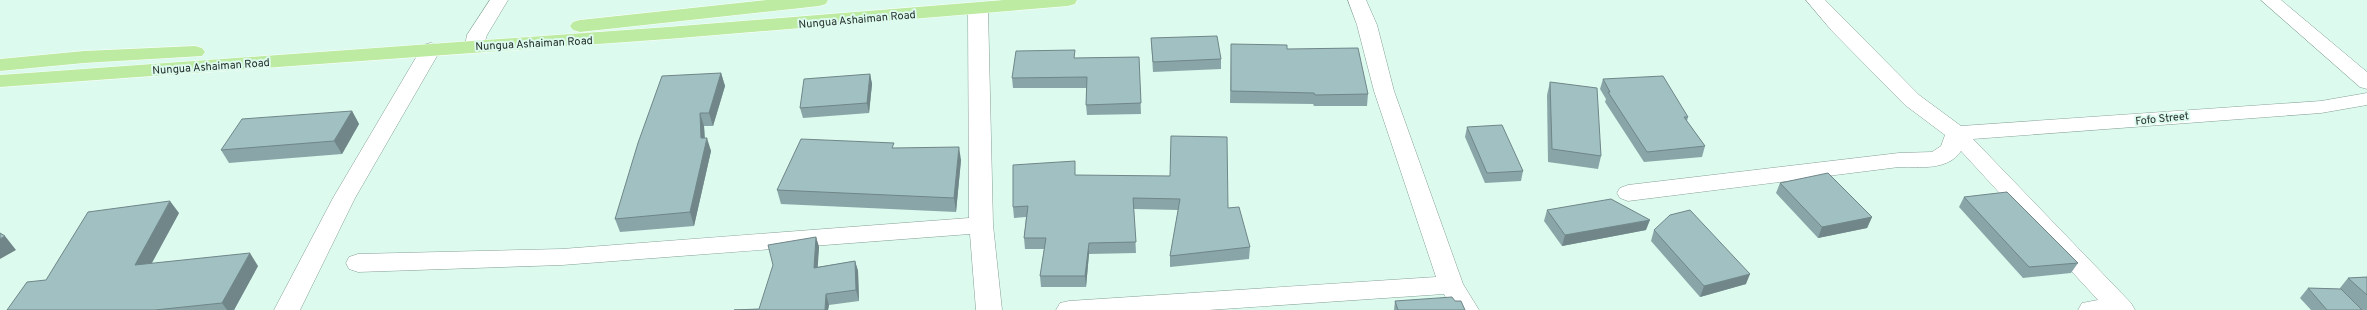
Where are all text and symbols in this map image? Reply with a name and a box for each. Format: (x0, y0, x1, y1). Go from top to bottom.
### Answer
street label: Nungua Ashaiman Road (798, 8, 916, 32)
street label: Nungua Ashaiman Road (475, 34, 593, 54)
street label: Nungua Ashaiman Road (152, 56, 270, 78)
street label: Fofo Street (2135, 109, 2190, 129)

